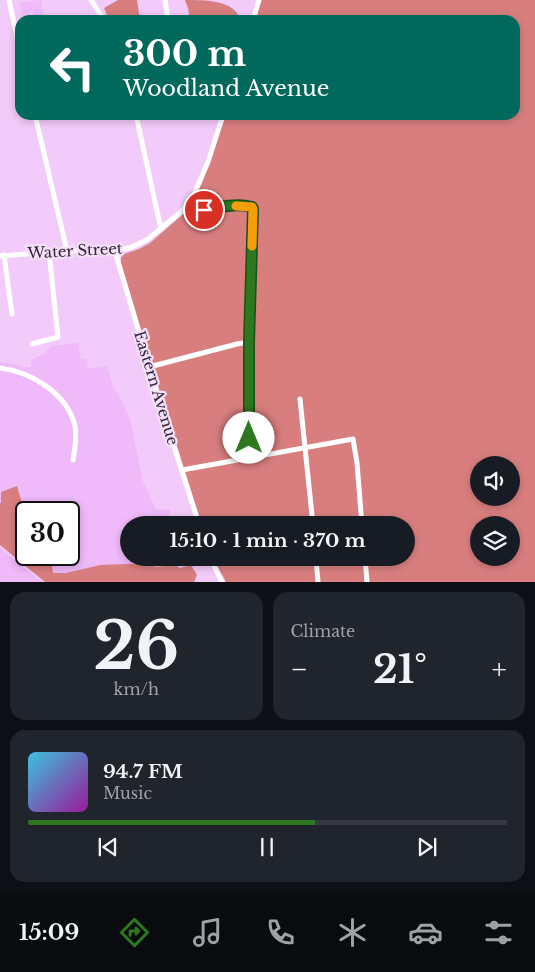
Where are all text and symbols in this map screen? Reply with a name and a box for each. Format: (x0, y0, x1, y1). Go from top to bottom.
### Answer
text: 300 m (123, 32, 246, 75)
icon: left (40, 35, 105, 100)
text: Woodland Avenue (123, 75, 329, 102)
pin (183, 189, 225, 231)
icon: arrive (190, 196, 218, 224)
street label: Water Street (26, 239, 123, 263)
street label: Eastern Avenue (130, 328, 183, 447)
position arrow (222, 411, 274, 463)
map controls (470, 456, 520, 566)
button: sound (470, 456, 520, 506)
speed limit sign: 30 (15, 501, 80, 566)
button: layers (470, 516, 520, 566)
text: 15:10 · 1 min · 370 m (170, 529, 365, 552)
text: 26 (93, 606, 179, 687)
text: Climate (291, 621, 355, 641)
text: 21° (373, 646, 427, 693)
text: − (291, 652, 308, 687)
text: + (492, 652, 507, 687)
text: km/h (114, 679, 159, 699)
text: 94.7 FM (103, 760, 183, 783)
text: Music (103, 783, 152, 803)
icon: previous (94, 833, 122, 861)
icon: pause (253, 833, 281, 861)
icon: next (413, 833, 441, 861)
icon: directions (117, 915, 152, 950)
icon: music (190, 915, 225, 950)
icon: phone (263, 915, 298, 950)
icon: climate (335, 915, 370, 950)
icon: car (408, 915, 443, 950)
icon: filters (481, 915, 516, 950)
text: 15:09 (19, 919, 79, 946)

